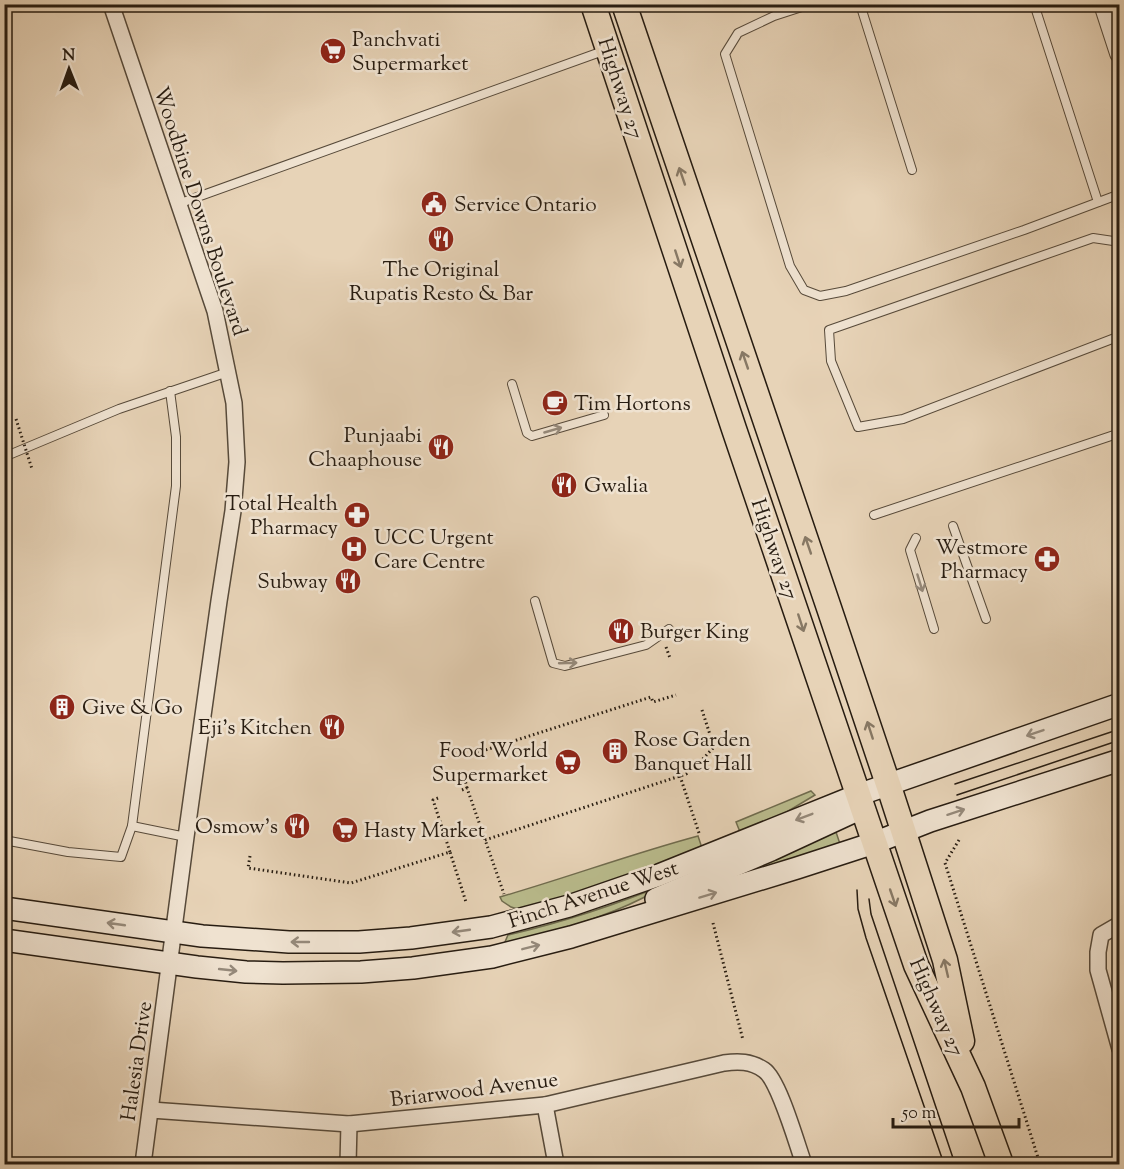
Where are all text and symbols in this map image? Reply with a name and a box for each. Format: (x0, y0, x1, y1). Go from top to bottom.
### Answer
place label: Panchvati Supermarket (352, 26, 468, 80)
street label: Highway 27 (589, 34, 650, 144)
supermarket icon: Panchvati Supermarket (318, 36, 348, 66)
north arrow (39, 39, 99, 99)
text: N (62, 45, 76, 68)
street label: Woodbine Downs Boulevard (145, 83, 254, 340)
one-way arrow (675, 167, 686, 186)
public building icon: Service Ontario (419, 189, 449, 219)
place label: Service Ontario (454, 191, 597, 221)
restaurant icon: The Original Rupatis Resto & Bar (426, 224, 456, 254)
one-way arrow (673, 249, 684, 268)
place label: The Original Rupatis Resto & Bar (349, 256, 533, 310)
one-way arrow (738, 351, 749, 370)
cafe icon: Tim Hortons (540, 388, 570, 418)
place label: Tim Hortons (574, 390, 691, 420)
place label: Punjaabi Chaaphouse (308, 422, 422, 476)
one-way arrow (543, 424, 562, 435)
restaurant icon: Punjaabi Chaaphouse (426, 432, 456, 462)
restaurant icon: Gwalia (549, 470, 579, 500)
place label: Gwalia (584, 472, 648, 502)
place label: Total Health Pharmacy (225, 490, 339, 544)
street label: Highway 27 (742, 495, 805, 605)
pharmacy icon: Total Health Pharmacy (342, 500, 372, 530)
place label: UCC Urgent Care Centre (374, 524, 494, 578)
hospital icon: UCC Urgent Care Centre (339, 534, 369, 564)
place label: Westmore Pharmacy (935, 534, 1029, 588)
one-way arrow (801, 536, 812, 555)
pharmacy icon: Westmore Pharmacy (1032, 544, 1062, 574)
restaurant icon: Subway (333, 566, 363, 596)
place label: Subway (257, 568, 329, 598)
one-way arrow (915, 573, 926, 592)
one-way arrow (796, 613, 807, 632)
restaurant icon: Burger King (606, 616, 636, 646)
place label: Burger King (640, 618, 749, 648)
one-way arrow (557, 658, 577, 669)
building icon: Give & Go (47, 692, 77, 722)
place label: Give & Go (82, 694, 183, 724)
restaurant icon: Eji's Kitchen (317, 712, 347, 742)
place label: Eji's Kitchen (198, 714, 312, 744)
one-way arrow (863, 721, 874, 740)
place label: Rose Garden Banquet Hall (634, 726, 752, 780)
one-way arrow (1026, 729, 1045, 740)
building icon: Rose Garden Banquet Hall (600, 736, 630, 766)
place label: Food World Supermarket (432, 737, 548, 791)
supermarket icon: Food World Supermarket (553, 747, 583, 777)
one-way arrow (946, 806, 965, 817)
restaurant icon: Osmow's (282, 811, 312, 841)
one-way arrow (795, 812, 814, 823)
place label: Osmow's (195, 813, 278, 843)
supermarket icon: Hasty Market (330, 815, 360, 845)
place label: Hasty Market (364, 817, 485, 847)
street label: Finch Avenue West (505, 854, 682, 937)
one-way arrow (889, 888, 900, 907)
one-way arrow (698, 889, 717, 900)
one-way arrow (107, 918, 126, 929)
one-way arrow (451, 926, 471, 937)
one-way arrow (291, 936, 311, 948)
one-way arrow (522, 940, 541, 952)
street label: Highway 27 (900, 954, 970, 1062)
one-way arrow (940, 959, 952, 978)
one-way arrow (218, 965, 237, 976)
street label: Halesia Drive (115, 999, 161, 1123)
street label: Briarwood Avenue (389, 1066, 560, 1116)
scale bar (893, 1091, 1019, 1129)
text: 50 m (901, 1101, 937, 1127)

